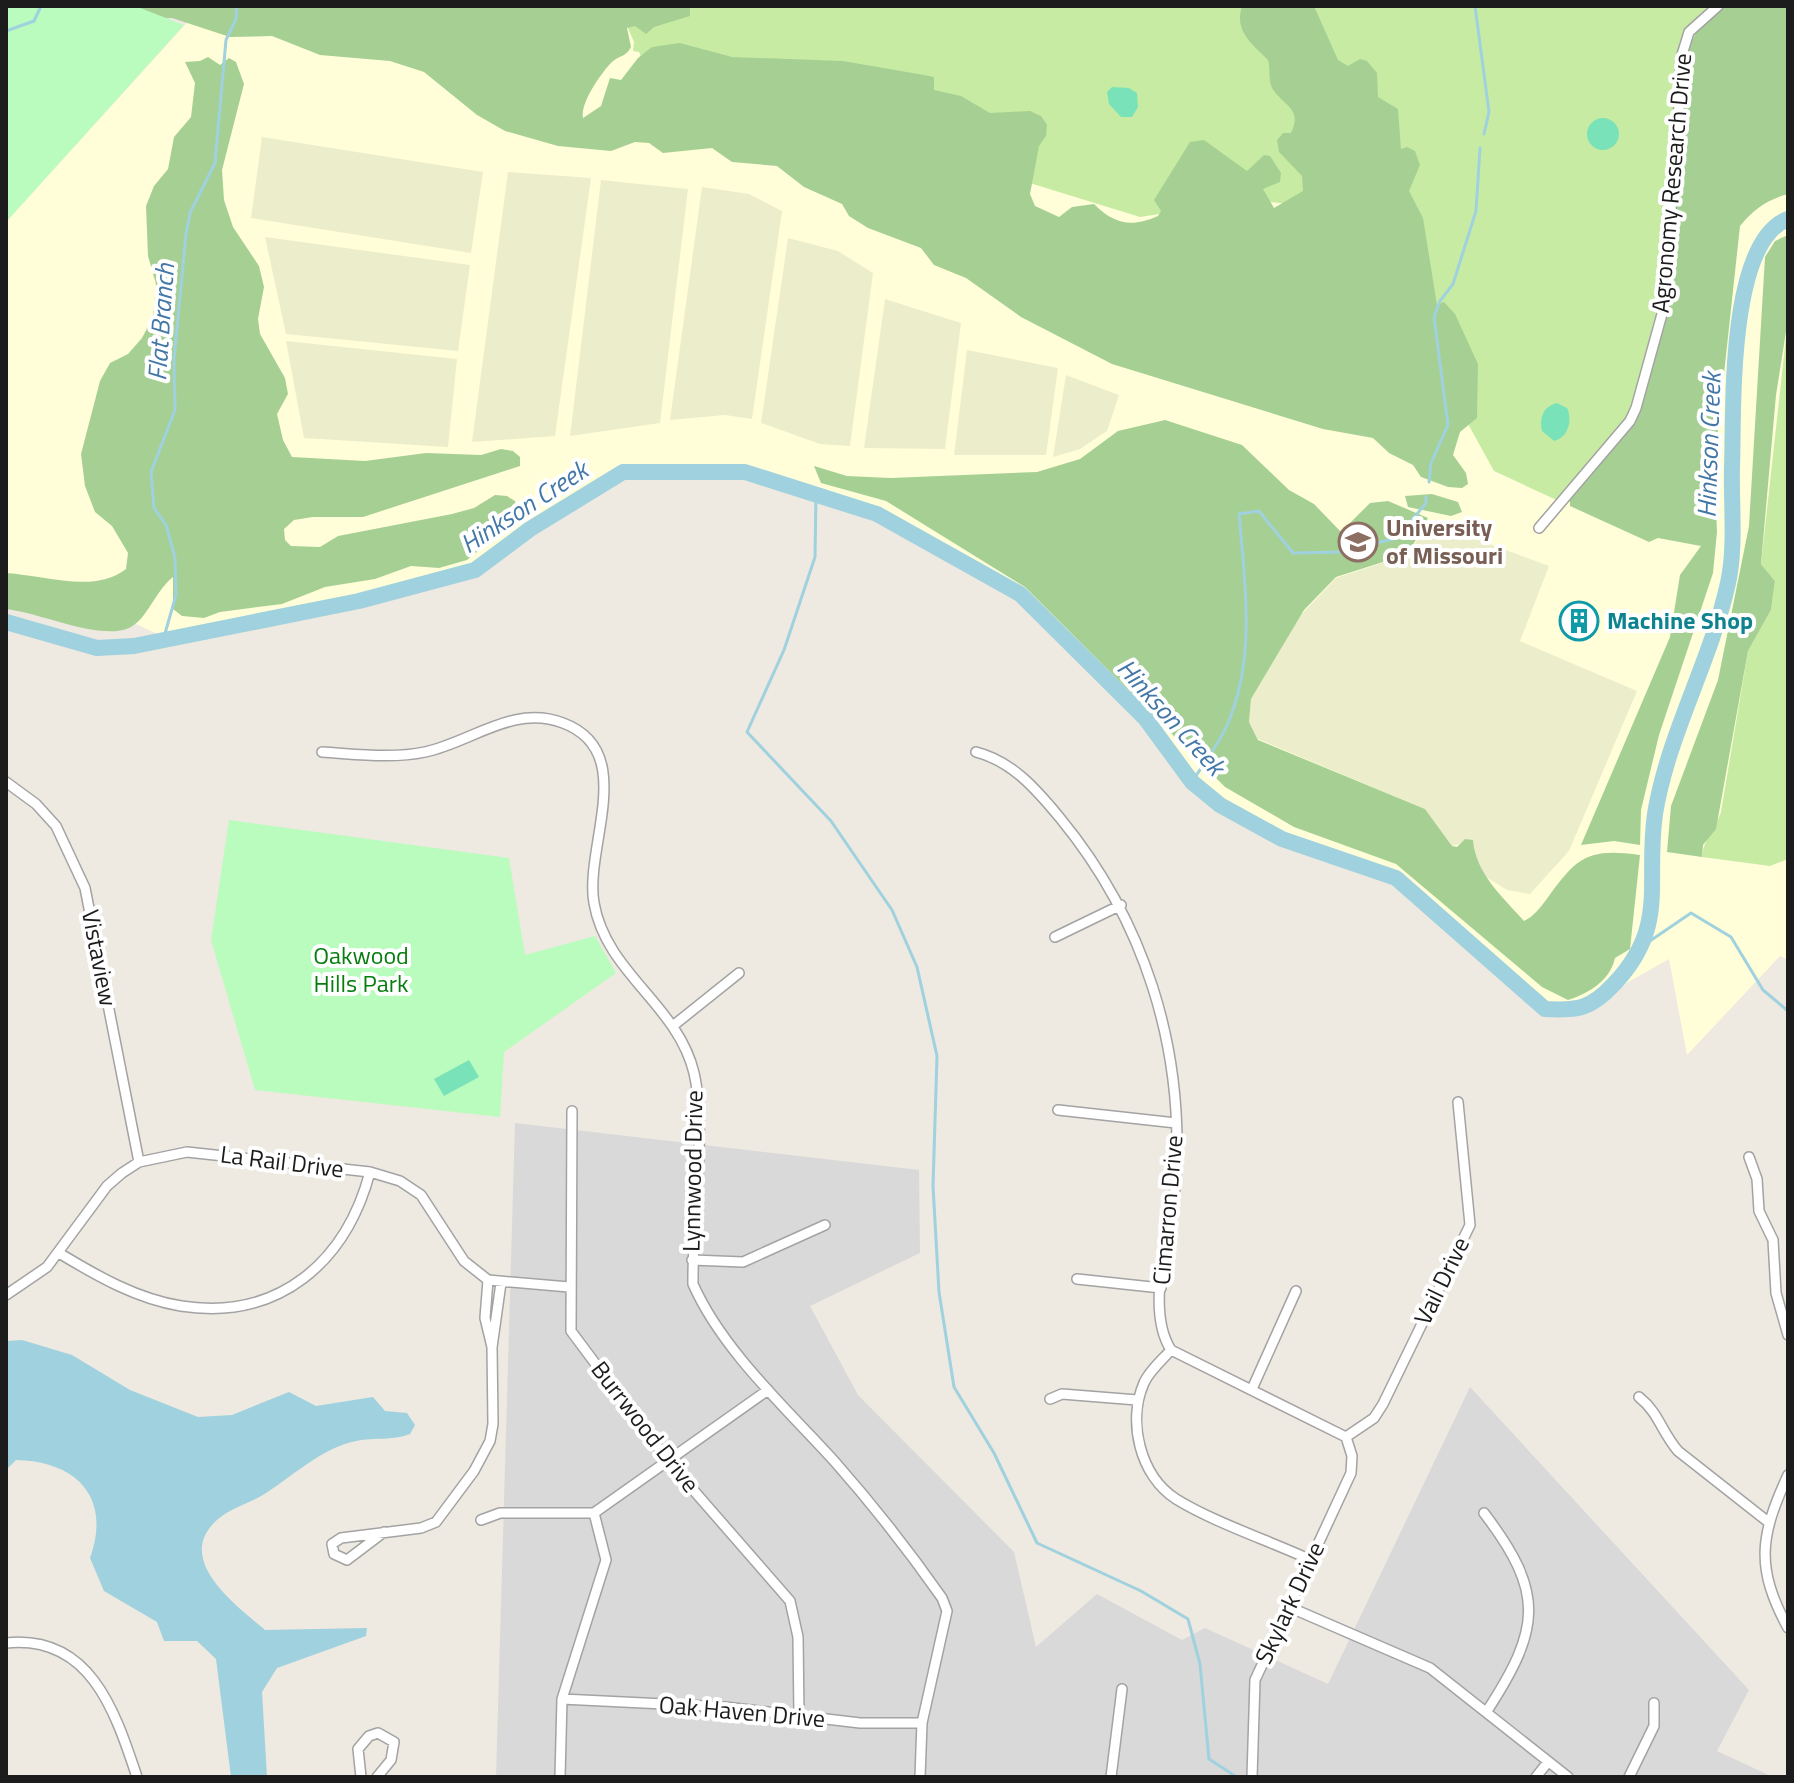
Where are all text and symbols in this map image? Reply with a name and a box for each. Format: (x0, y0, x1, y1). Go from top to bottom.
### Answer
street label: Agronomy Research Drive (1642, 51, 1700, 314)
water label: Flat Branch (137, 261, 184, 382)
water label: Hinkson Creek (1686, 368, 1731, 518)
water label: Hinkson Creek (452, 449, 598, 563)
place label: University of Missouri (1386, 509, 1503, 573)
school or university icon: University of Missouri (1337, 521, 1379, 563)
building icon: Machine Shop (1558, 600, 1600, 642)
place label: Machine Shop (1607, 602, 1753, 638)
water label: Hinkson Creek (1108, 650, 1237, 786)
street label: Vistaview (73, 906, 127, 1009)
park label: Oakwood Hills Park (313, 937, 409, 1001)
street label: Lynnwood Drive (673, 1090, 711, 1252)
street label: Cimarron Drive (1143, 1134, 1191, 1286)
street label: La Rail Drive (218, 1136, 346, 1186)
street label: Vail Drive (1404, 1230, 1478, 1331)
street label: Burrwood Drive (583, 1353, 709, 1500)
street label: Skylark Drive (1245, 1536, 1333, 1670)
street label: Oak Haven Drive (657, 1686, 827, 1736)

